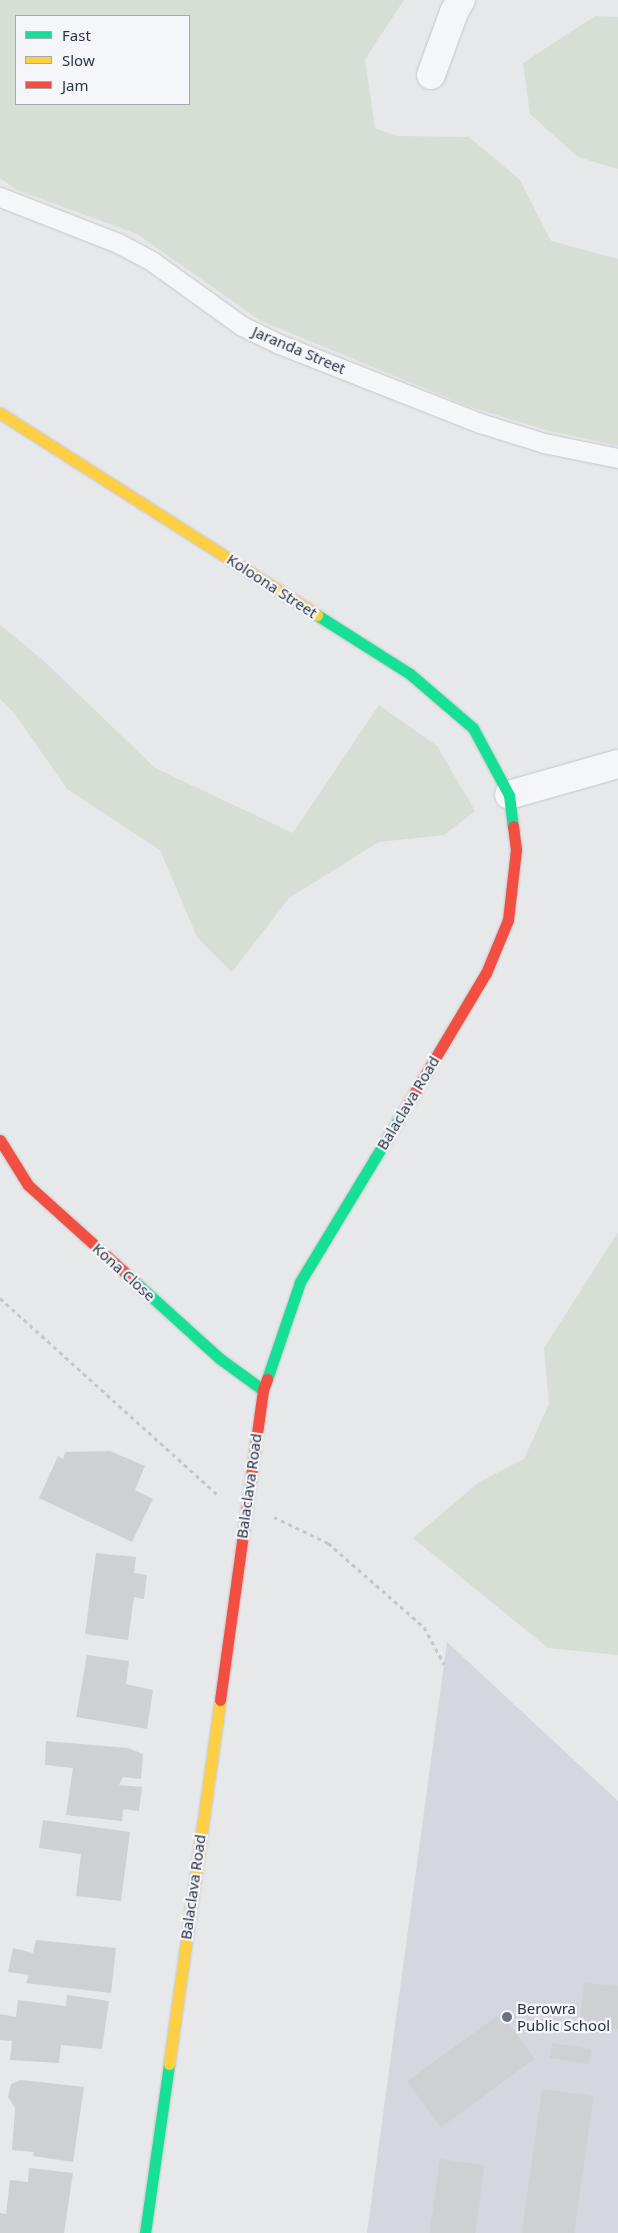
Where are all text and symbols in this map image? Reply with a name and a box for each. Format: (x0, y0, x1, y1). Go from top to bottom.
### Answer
legend (15, 15, 190, 105)
text: Fast (62, 25, 91, 45)
text: Slow (62, 50, 95, 70)
text: Jam (62, 75, 89, 95)
street label: Jaranda Street (250, 322, 348, 378)
street label: Koloona Street (224, 550, 320, 622)
street label: Balaclava Road (373, 1053, 443, 1153)
street label: Kona Close (89, 1239, 159, 1305)
street label: Balaclava Road (233, 1432, 265, 1540)
street label: Balaclava Road (177, 1833, 209, 1941)
place label: Berowra Public School (517, 1999, 610, 2034)
marker: Berowra Public School (501, 2011, 513, 2023)

